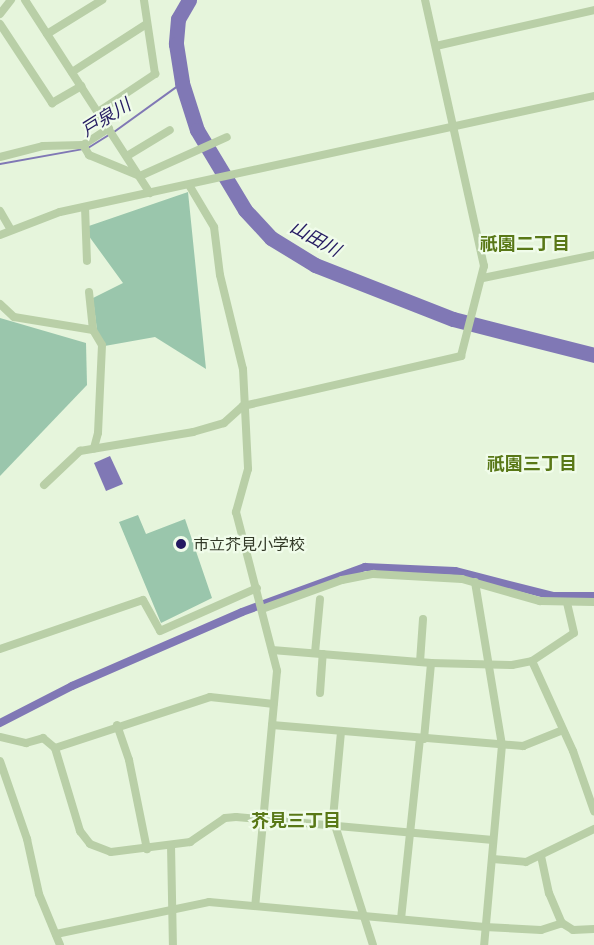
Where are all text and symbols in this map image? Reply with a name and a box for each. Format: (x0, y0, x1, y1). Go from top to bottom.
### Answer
water label: 戸泉川 (77, 95, 135, 141)
water label: 山田川 (286, 216, 344, 262)
district label: 祇園二丁目 (480, 233, 570, 255)
district label: 祇園三丁目 (487, 453, 577, 475)
place label: 市立芥見小学校 (193, 534, 305, 554)
marker: 市立芥見小学校 (174, 537, 188, 551)
district label: 芥見三丁目 (251, 810, 341, 832)

